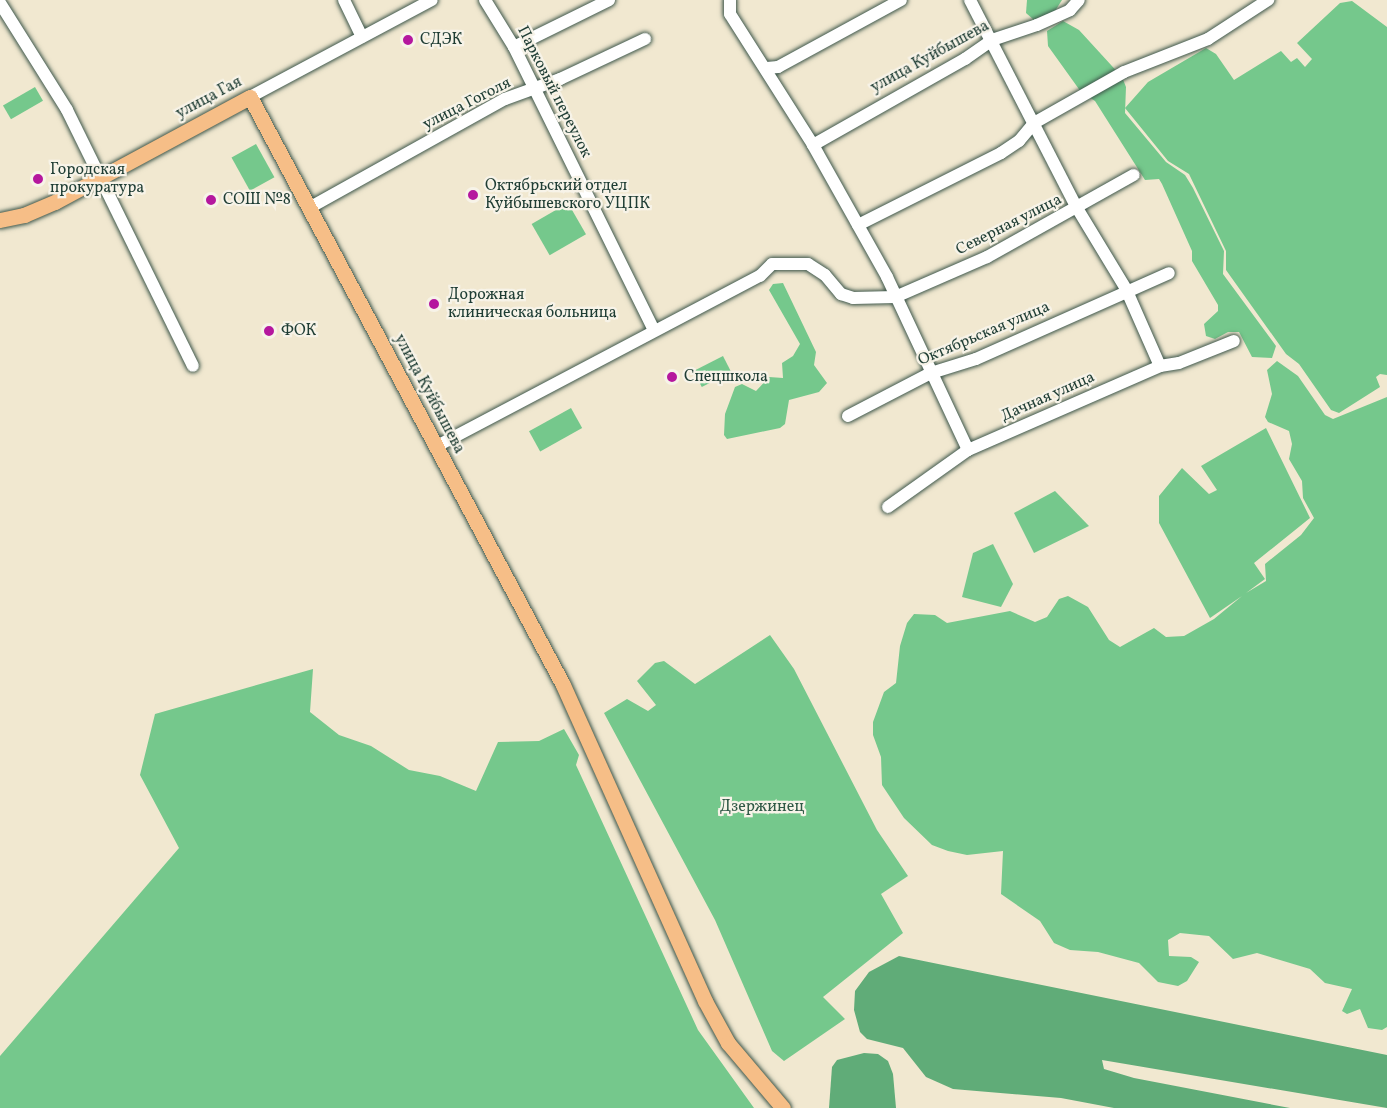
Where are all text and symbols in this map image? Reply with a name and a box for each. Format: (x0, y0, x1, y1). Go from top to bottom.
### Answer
street label: улица Куйбышева (867, 16, 993, 98)
street label: Парковый переулок (513, 23, 595, 161)
place label: СДЭК (420, 30, 462, 50)
marker: СДЭК (401, 33, 415, 47)
street label: улица Гая (173, 73, 245, 123)
street label: улица Гоголя (420, 74, 514, 134)
place label: Городская прокуратура (50, 160, 144, 198)
marker: Городская прокуратура (31, 172, 45, 186)
place label: Октябрьский отдел Куйбышевского УЦПК (485, 176, 650, 214)
marker: Октябрьский отдел Куйбышевского УЦПК (466, 188, 480, 202)
place label: СОШ №8 (223, 190, 291, 210)
street label: Северная улица (953, 190, 1065, 260)
marker: СОШ №8 (204, 193, 218, 207)
place label: Дорожная клиническая больница (448, 285, 617, 323)
marker: Дорожная клиническая больница (425, 295, 443, 313)
street label: Октябрьская улица (915, 297, 1053, 371)
place label: ФОК (281, 321, 316, 341)
marker: ФОК (262, 324, 276, 338)
street label: улица Куйбышева (389, 331, 469, 457)
place label: Спецшкола (684, 367, 768, 387)
street label: Дачная улица (998, 368, 1098, 426)
marker: Спецшкола (665, 370, 679, 384)
park label: Дзержинец (720, 797, 804, 817)

